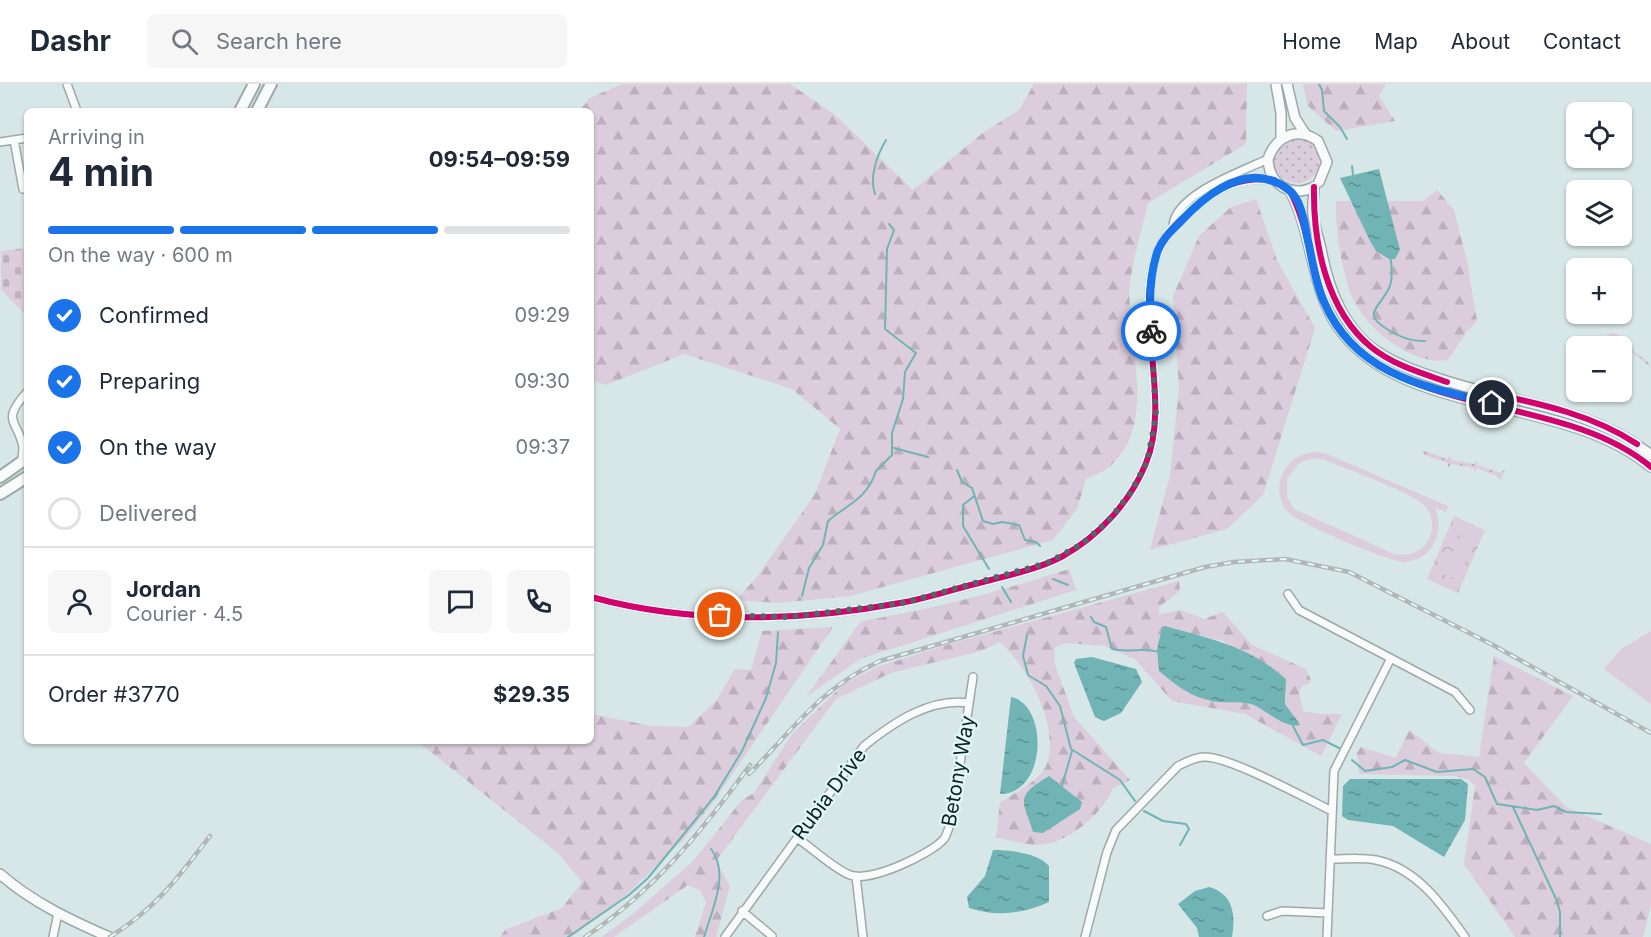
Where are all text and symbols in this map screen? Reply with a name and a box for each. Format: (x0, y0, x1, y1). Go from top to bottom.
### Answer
search box (147, 14, 567, 68)
text: Dashr (30, 24, 111, 58)
icon: search (168, 25, 201, 58)
text: Search here (216, 28, 342, 54)
text: Home (1282, 29, 1341, 54)
text: Map (1374, 29, 1418, 54)
text: About (1451, 29, 1510, 54)
text: Contact (1543, 29, 1621, 54)
map controls (1566, 102, 1632, 402)
button: locate (1566, 102, 1632, 168)
text: Arriving in (48, 125, 145, 149)
text: 09:54–09:59 (429, 146, 570, 172)
text: 4 min (48, 148, 154, 195)
button: layers (1566, 180, 1632, 246)
text: On the way · 600 m (48, 243, 233, 267)
button: + (1566, 258, 1632, 324)
icon: check (48, 299, 81, 332)
courier (1121, 301, 1181, 361)
text: Confirmed (99, 302, 209, 328)
text: 09:29 (515, 303, 570, 327)
icon: bike (1135, 315, 1168, 348)
button: − (1566, 336, 1632, 402)
icon: check (48, 365, 81, 398)
text: Preparing (99, 368, 200, 394)
text: 09:30 (514, 369, 570, 393)
pin (1466, 377, 1517, 428)
icon: home (1475, 386, 1508, 419)
icon: check (48, 431, 81, 464)
text: On the way (99, 434, 217, 460)
text: 09:37 (516, 435, 570, 459)
text: Delivered (99, 500, 197, 526)
button: person (48, 570, 111, 633)
button: chat (429, 570, 492, 633)
button: phone (507, 570, 570, 633)
text: Jordan (126, 576, 201, 602)
pin (694, 589, 745, 640)
icon: bag (703, 598, 736, 631)
text: Courier · 4.5 (126, 602, 243, 626)
text: Order #3770 (48, 681, 180, 707)
text: $29.35 (493, 681, 570, 707)
street label: Betony Way (936, 714, 980, 828)
street label: Rubia Drive (787, 744, 871, 844)

